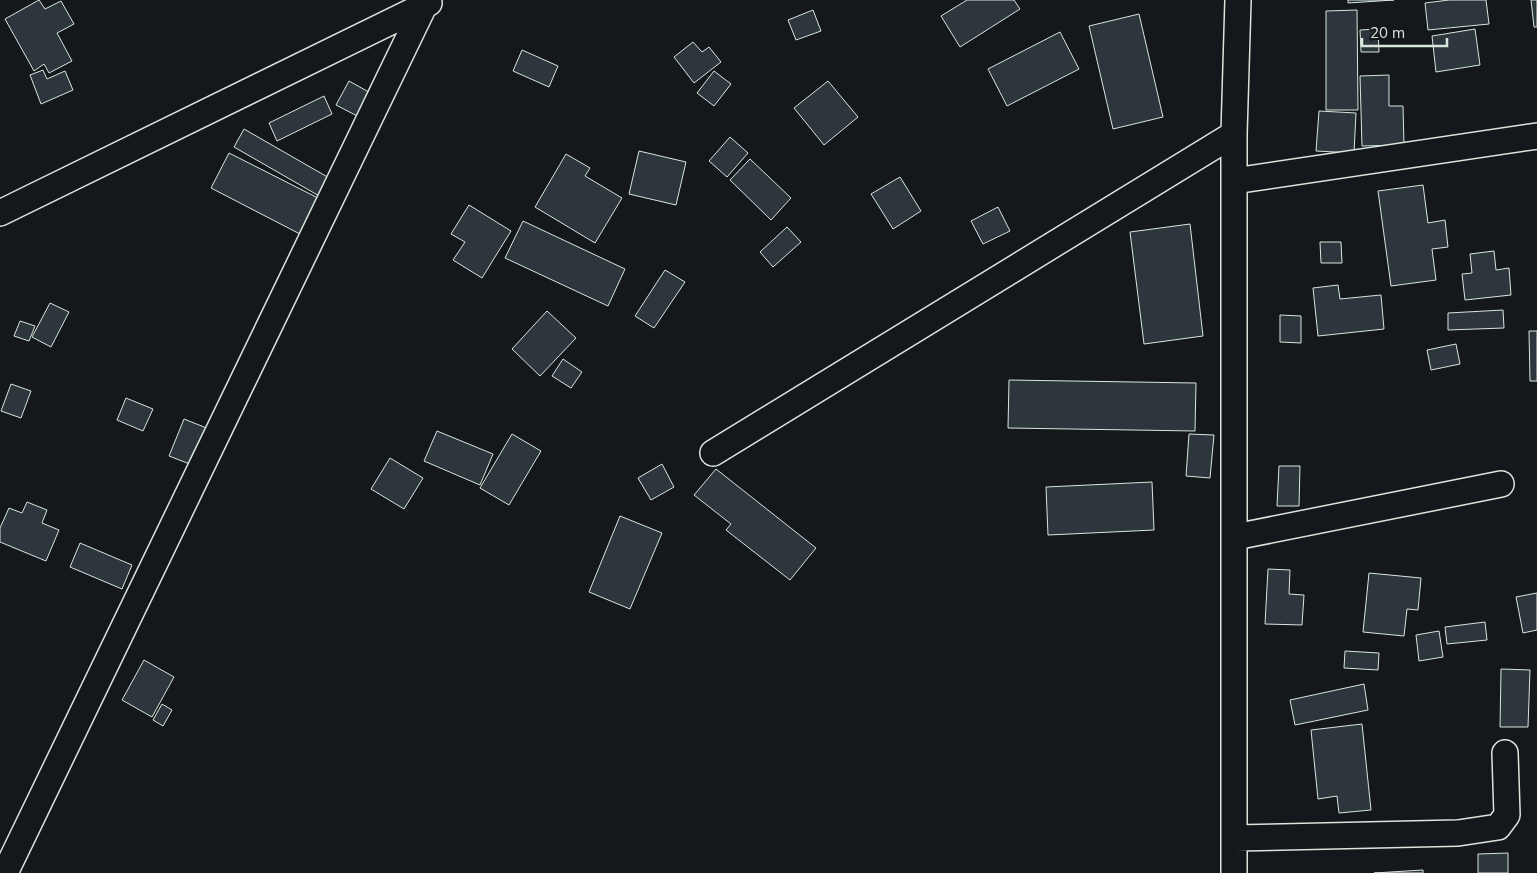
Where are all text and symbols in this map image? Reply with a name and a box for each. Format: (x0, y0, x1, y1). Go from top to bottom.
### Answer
scale bar (1362, 15, 1447, 47)
text: 20 m (1370, 23, 1405, 42)

